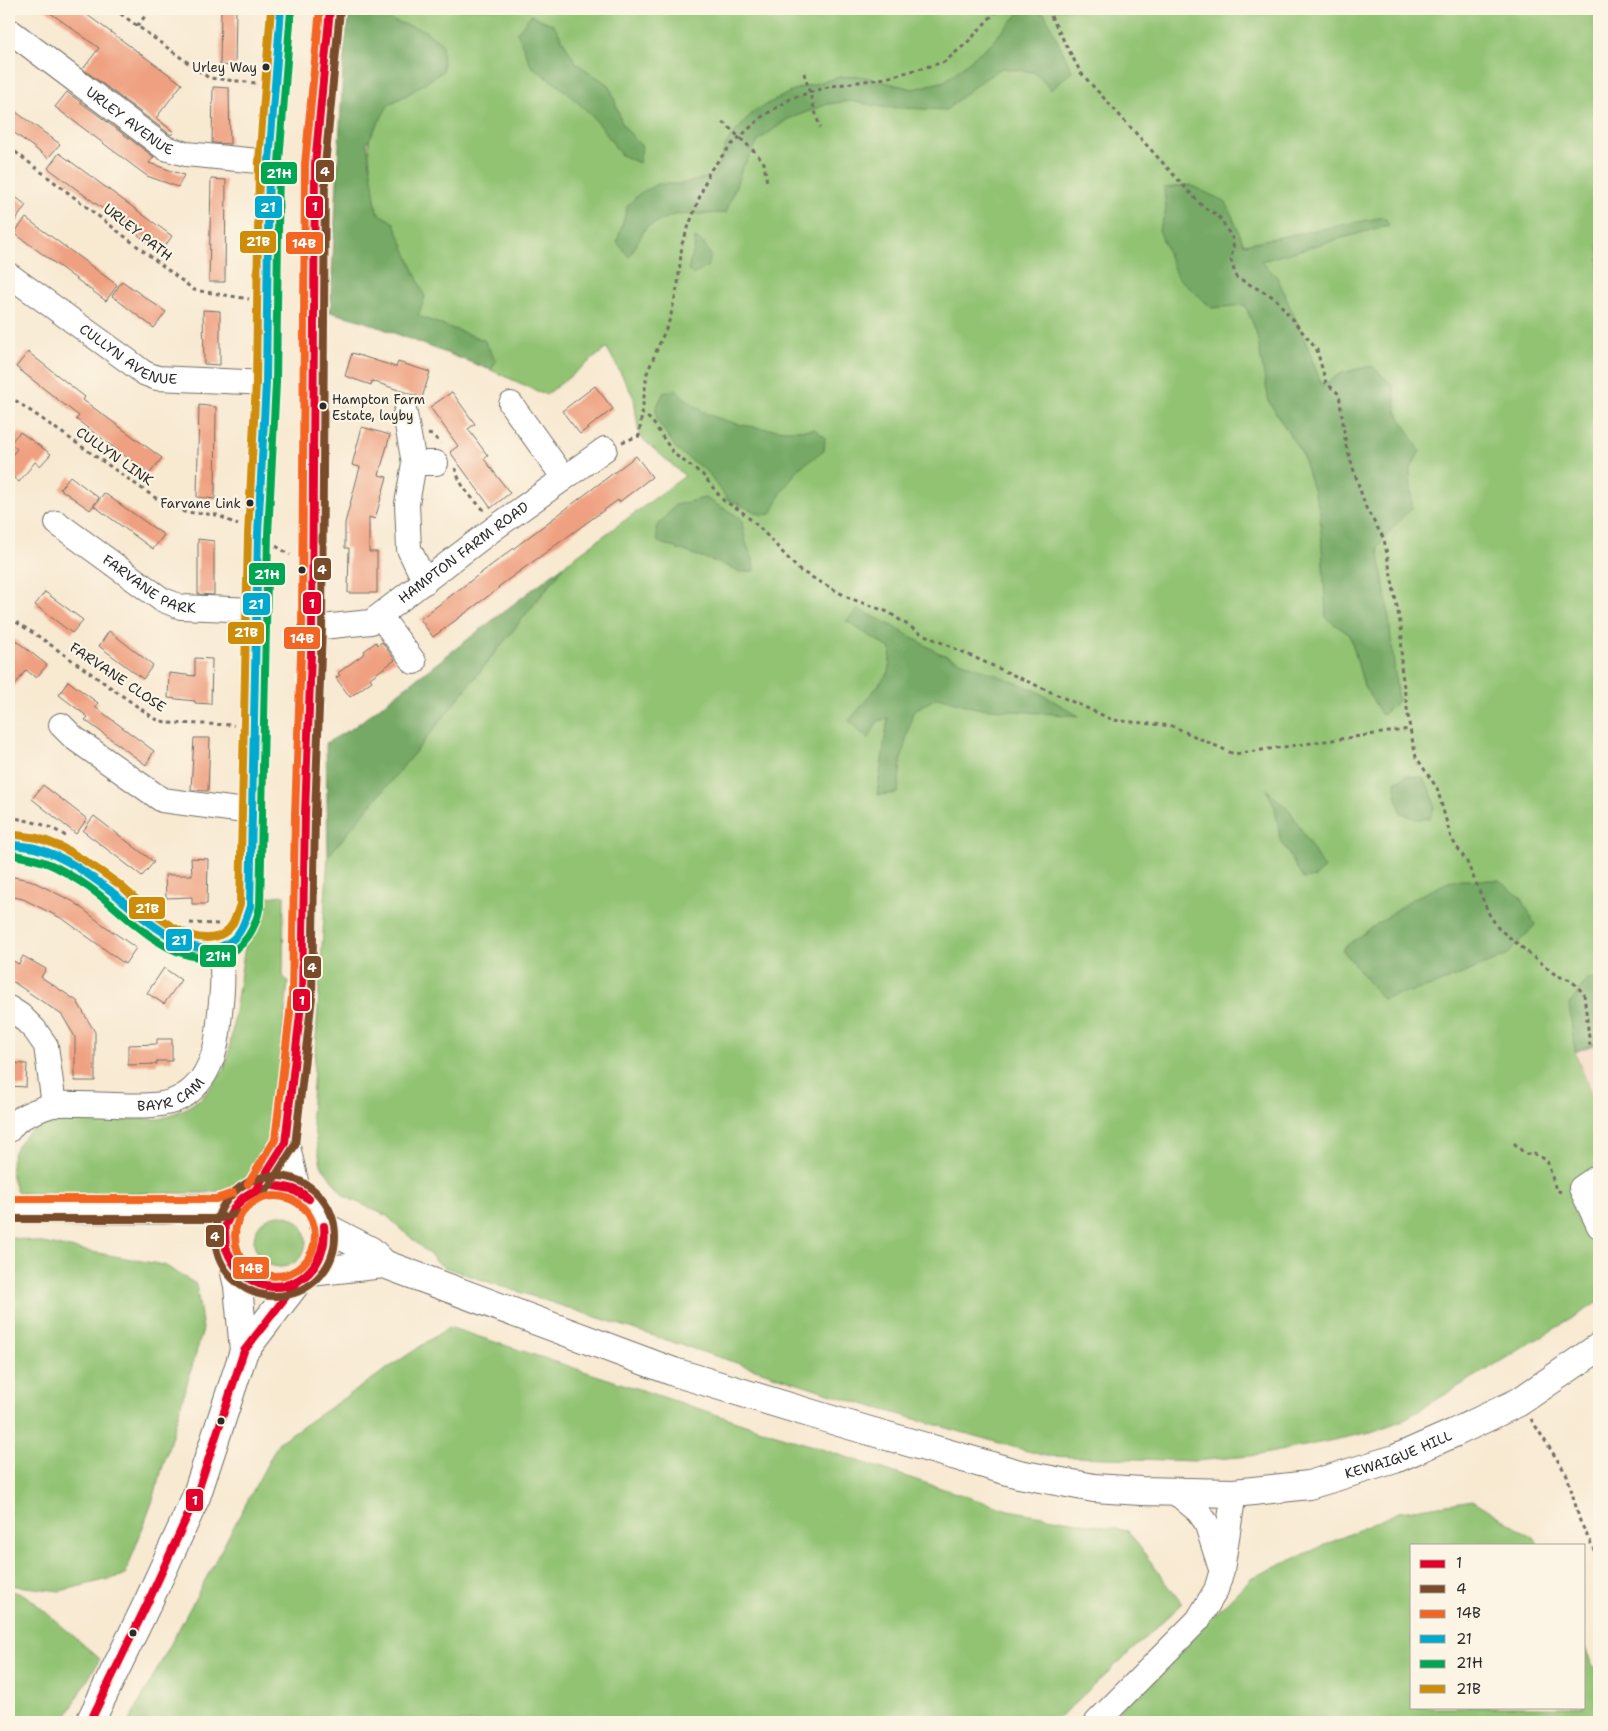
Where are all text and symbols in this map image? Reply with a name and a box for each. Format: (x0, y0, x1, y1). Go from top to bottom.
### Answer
place label: Urley Way (192, 59, 257, 76)
marker: Urley Way (261, 62, 271, 72)
street label: URLEY AVENUE (83, 83, 175, 159)
line badge: 4 (315, 159, 335, 183)
line badge: 21H (260, 161, 298, 185)
text: 4 (320, 162, 330, 180)
text: 21H (266, 164, 292, 182)
line badge: 21 (254, 195, 283, 219)
line badge: 1 (305, 195, 324, 219)
text: 1 (312, 197, 318, 215)
text: 21 (260, 198, 276, 216)
street label: URLEY PATH (100, 199, 176, 265)
line badge: 21B (239, 230, 277, 254)
line badge: 14B (285, 231, 324, 255)
text: 21B (246, 232, 270, 250)
text: 14B (292, 234, 317, 252)
street label: CULLYN AVENUE (76, 320, 178, 388)
place label: Hampton Farm Estate, layby (332, 391, 425, 424)
marker: Hampton Farm Estate, layby (318, 401, 328, 411)
street label: CULLYN LINK (73, 423, 157, 489)
place label: Farvane Link (160, 495, 241, 512)
marker: Farvane Link (245, 498, 255, 508)
street label: HAMPTON FARM ROAD (395, 498, 532, 607)
street label: FARVANE PARK (99, 550, 196, 617)
line badge: 4 (313, 557, 332, 581)
text: 4 (317, 560, 327, 578)
line badge: 21H (248, 562, 286, 586)
text: 21H (254, 565, 280, 583)
unlabelled marker (297, 565, 307, 575)
line badge: 1 (302, 591, 322, 615)
line badge: 21 (242, 592, 271, 616)
text: 1 (309, 594, 315, 612)
text: 21 (248, 595, 264, 613)
line badge: 21B (227, 621, 265, 645)
text: 21B (234, 623, 258, 641)
line badge: 14B (283, 626, 321, 650)
text: 14B (290, 629, 315, 647)
street label: FARVANE CLOSE (67, 638, 170, 716)
line badge: 21B (128, 896, 166, 920)
text: 21B (135, 899, 159, 917)
line badge: 21 (165, 928, 193, 952)
text: 21 (171, 931, 187, 949)
line badge: 21H (199, 944, 237, 968)
text: 21H (205, 947, 231, 965)
line badge: 4 (303, 955, 322, 979)
text: 4 (307, 958, 317, 976)
line badge: 1 (292, 988, 311, 1012)
text: 1 (299, 991, 305, 1009)
street label: BAYR CAM (137, 1073, 209, 1115)
line badge: 4 (205, 1224, 225, 1248)
text: 4 (210, 1227, 220, 1245)
line badge: 14B (232, 1256, 270, 1280)
text: 14B (239, 1259, 264, 1277)
unlabelled marker (216, 1416, 226, 1426)
street label: KEWAIGUE HILL (1343, 1426, 1455, 1483)
line badge: 1 (185, 1488, 204, 1512)
text: 1 (192, 1491, 198, 1509)
legend (1410, 1544, 1586, 1708)
text: 1 (1456, 1553, 1462, 1573)
text: 4 (1456, 1579, 1467, 1599)
text: 14B (1456, 1603, 1481, 1623)
unlabelled marker (128, 1628, 138, 1638)
text: 21 (1456, 1629, 1472, 1649)
text: 21H (1456, 1653, 1483, 1673)
text: 21B (1456, 1679, 1481, 1699)

